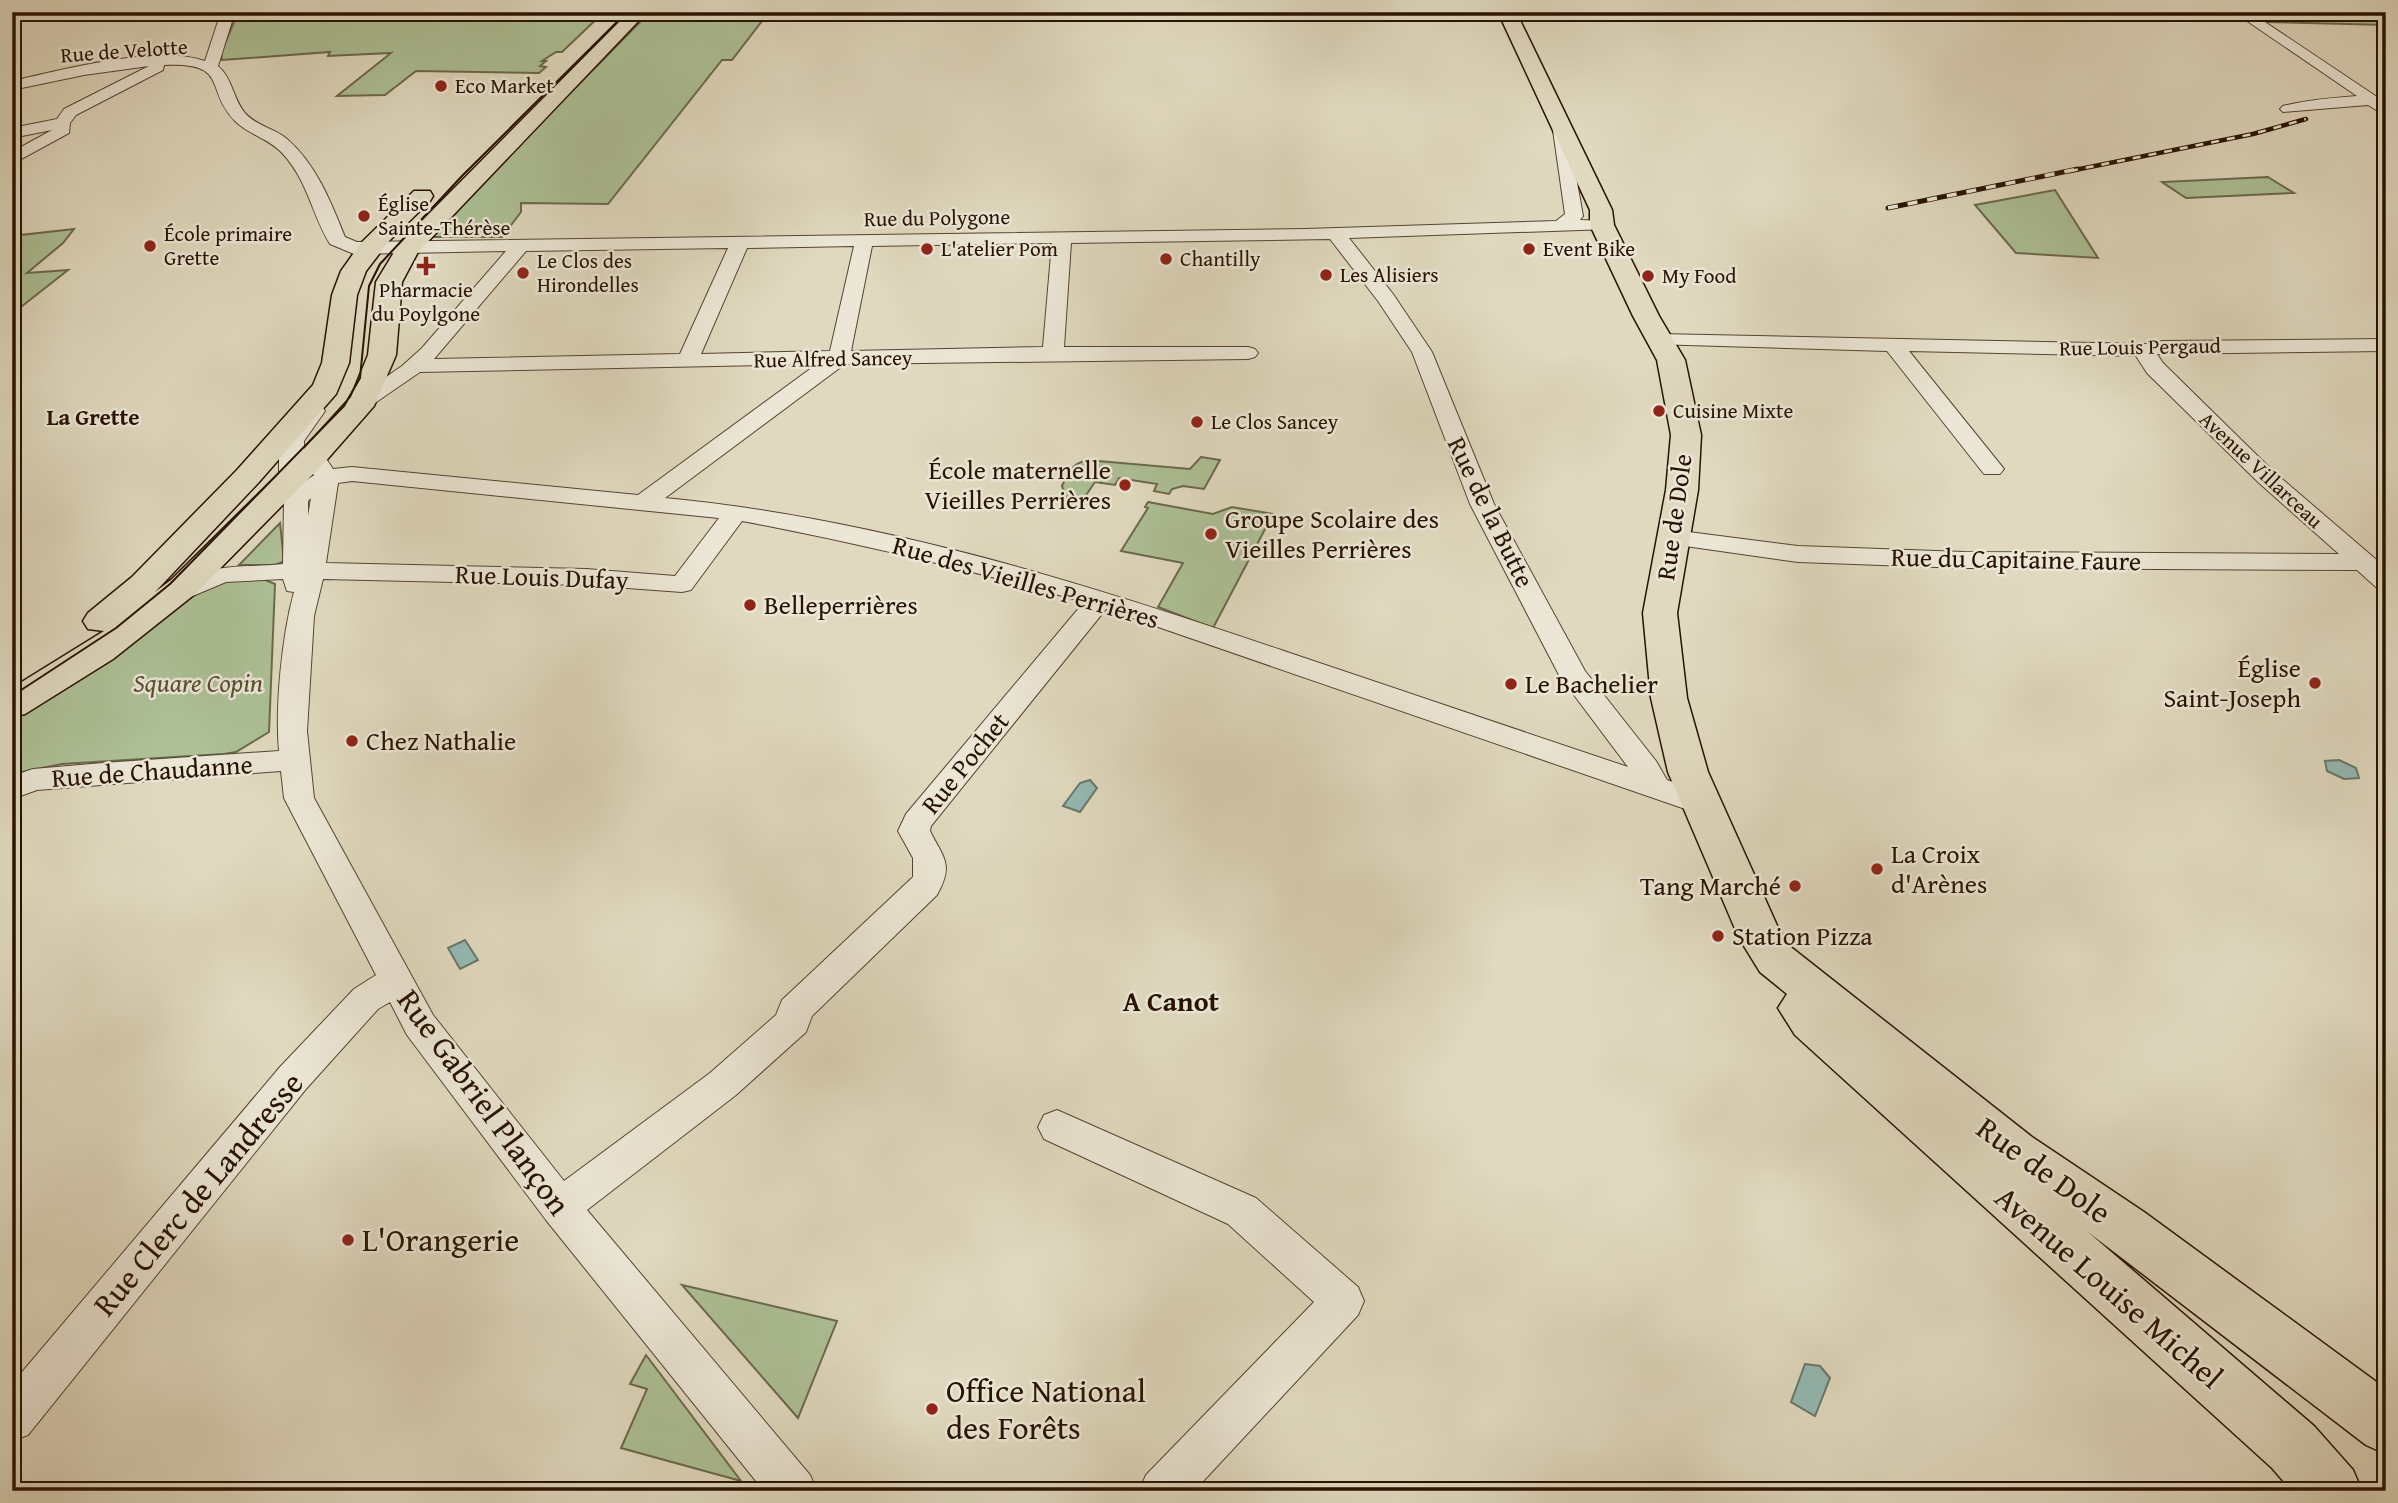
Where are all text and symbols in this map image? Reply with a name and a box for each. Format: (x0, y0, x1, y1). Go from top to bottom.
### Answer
street label: Rue de Velotte (59, 31, 189, 70)
place label: Eco Market (455, 70, 554, 101)
marker: Eco Market (433, 78, 449, 94)
place label: Église Sainte-Thérèse (378, 188, 511, 243)
street label: Rue du Polygone (864, 201, 1011, 234)
marker: Église Sainte-Thérèse (356, 208, 372, 224)
place label: École primaire Grette (164, 218, 292, 273)
place label: L'atelier Pom (941, 233, 1058, 264)
place label: Event Bike (1543, 233, 1635, 264)
marker: École primaire Grette (142, 238, 158, 254)
marker: L'atelier Pom (919, 241, 935, 257)
marker: Event Bike (1521, 241, 1537, 257)
place label: Chantilly (1180, 243, 1261, 274)
place label: Le Clos des Hirondelles (537, 245, 639, 300)
marker: Chantilly (1158, 251, 1174, 267)
marker: Pharmacie du Poylgone (418, 258, 434, 274)
place label: Les Alisiers (1340, 259, 1439, 290)
place label: My Food (1662, 260, 1737, 291)
marker: Le Clos des Hirondelles (515, 265, 531, 281)
marker: Les Alisiers (1318, 267, 1334, 283)
marker: My Food (1640, 268, 1656, 284)
place label: Pharmacie du Poylgone (372, 274, 480, 329)
street label: Rue Louis Pergaud (2059, 330, 2222, 363)
street label: Rue Alfred Sancey (753, 342, 913, 375)
place label: Cuisine Mixte (1673, 395, 1793, 426)
district label: La Grette (46, 400, 140, 433)
marker: Cuisine Mixte (1651, 403, 1667, 419)
street label: Avenue Villarceau (2193, 404, 2331, 536)
place label: Le Clos Sancey (1211, 406, 1339, 437)
marker: Le Clos Sancey (1189, 414, 1205, 430)
street label: Rue de la Butte (1438, 430, 1545, 594)
place label: École maternelle Vieilles Perrières (924, 450, 1111, 519)
street label: Rue de Dole (1645, 451, 1702, 583)
marker: École maternelle Vieilles Perrières (1117, 477, 1133, 493)
place label: Groupe Scolaire des Vieilles Perrières (1225, 499, 1439, 568)
street label: Rue des Vieilles Perrières (888, 525, 1164, 638)
marker: Groupe Scolaire des Vieilles Perrières (1203, 526, 1219, 542)
street label: Rue du Capitaine Faure (1891, 537, 2141, 580)
street label: Rue Louis Dufay (455, 554, 630, 599)
place label: Belleperrières (764, 585, 918, 624)
marker: Belleperrières (742, 597, 758, 613)
place label: Église Saint-Joseph (2163, 648, 2301, 717)
park label: Square Copin (133, 663, 263, 702)
place label: Le Bachelier (1525, 664, 1658, 703)
marker: Église Saint-Joseph (2307, 675, 2323, 691)
marker: Le Bachelier (1503, 676, 1519, 692)
street label: Rue Pochet (911, 703, 1018, 822)
place label: Chez Nathalie (366, 721, 516, 760)
marker: Chez Nathalie (344, 733, 360, 749)
street label: Rue de Chaudanne (50, 744, 254, 797)
place label: La Croix d'Arènes (1891, 834, 1987, 903)
marker: La Croix d'Arènes (1869, 861, 1885, 877)
place label: Tang Marché (1640, 866, 1781, 905)
marker: Tang Marché (1787, 878, 1803, 894)
place label: Station Pizza (1732, 916, 1873, 955)
marker: Station Pizza (1710, 928, 1726, 944)
street label: Rue Gabriel Plançon (386, 979, 583, 1224)
district label: A Canot (1123, 980, 1220, 1021)
street label: Rue Clerc de Landresse (81, 1061, 314, 1326)
street label: Rue de Dole (1967, 1105, 2121, 1235)
street label: Avenue Louise Michel (1985, 1174, 2234, 1399)
place label: L'Orangerie (362, 1216, 519, 1263)
marker: L'Orangerie (340, 1232, 356, 1248)
place label: Office National des Forêts (946, 1367, 1146, 1451)
marker: Office National des Forêts (924, 1401, 940, 1417)

